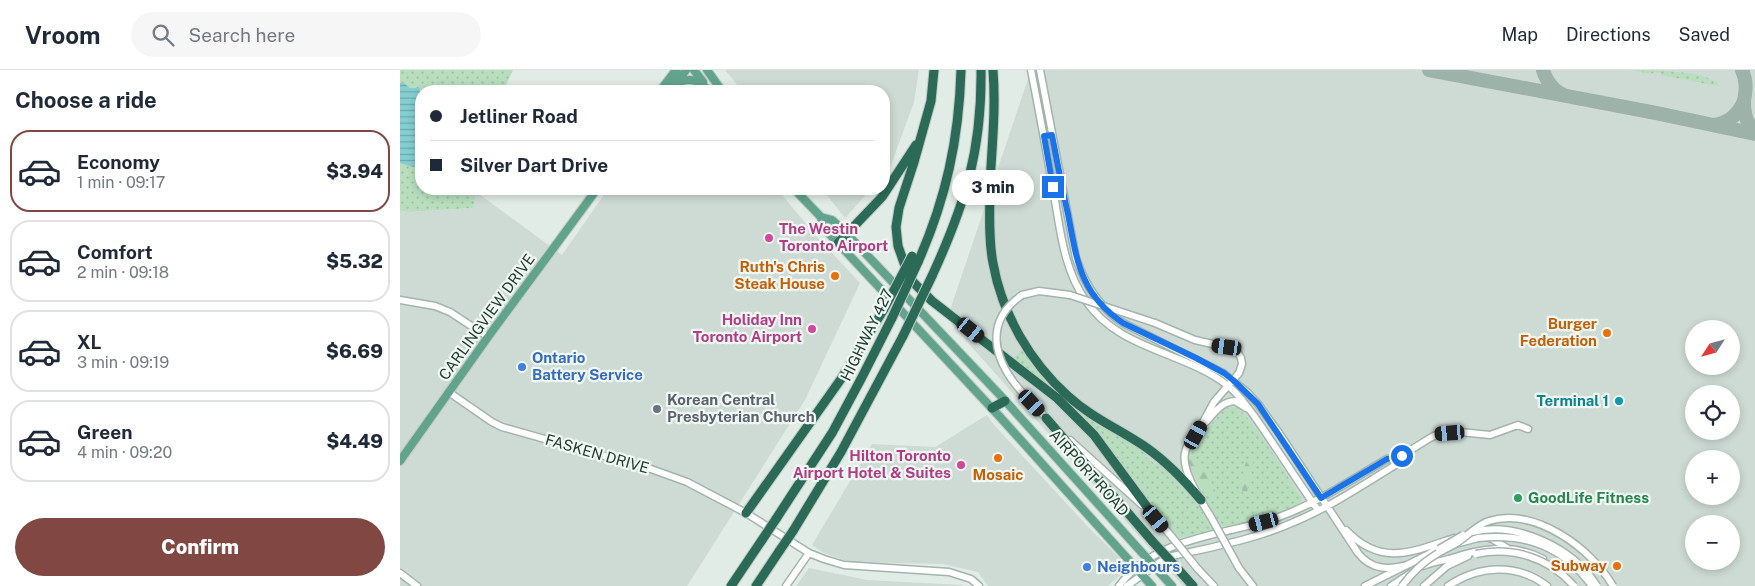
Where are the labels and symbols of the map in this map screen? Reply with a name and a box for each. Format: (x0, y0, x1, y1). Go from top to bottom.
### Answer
callout: 3 min (953, 170, 1036, 204)
route end (1042, 176, 1064, 198)
place label: The Westin Toronto Airport (779, 220, 888, 254)
marker: The Westin Toronto Airport (763, 232, 775, 244)
street label: CARLINGVIEW DRIVE (435, 250, 538, 383)
place label: Ruth's Chris Steak House (734, 258, 825, 292)
marker: Ruth's Chris Steak House (829, 270, 841, 282)
street label: HIGHWAY 427 (837, 286, 896, 384)
place label: Holiday Inn Toronto Airport (693, 311, 802, 345)
car (954, 315, 987, 345)
place label: Burger Federation (1520, 315, 1597, 349)
north arrow (1685, 320, 1740, 375)
marker: Holiday Inn Toronto Airport (806, 323, 818, 335)
marker: Burger Federation (1601, 327, 1613, 339)
car (1211, 337, 1242, 357)
place label: Ontario Battery Service (532, 349, 643, 383)
marker: Ontario Battery Service (516, 361, 528, 373)
car (1016, 387, 1047, 419)
place label: Korean Central Presbyterian Church (667, 391, 815, 425)
place label: Terminal 1 (1537, 392, 1609, 409)
marker: Terminal 1 (1613, 395, 1625, 407)
marker: Korean Central Presbyterian Church (651, 403, 663, 415)
car (1182, 418, 1209, 452)
car (1434, 424, 1465, 442)
street label: AIRPORT ROAD (1046, 426, 1132, 519)
street label: FASKEN DRIVE (543, 431, 651, 476)
route start (1391, 445, 1413, 467)
place label: Hilton Toronto Airport Hotel & Suites (793, 447, 951, 481)
marker: Mosaic (992, 452, 1004, 464)
marker: Hilton Toronto Airport Hotel & Suites (955, 459, 967, 471)
place label: Mosaic (973, 466, 1023, 483)
place label: GoodLife Fitness (1528, 489, 1649, 506)
marker: GoodLife Fitness (1512, 492, 1524, 504)
car (1140, 503, 1171, 535)
car (1247, 511, 1280, 533)
place label: Subway (1551, 557, 1608, 574)
place label: Neighbours (1097, 558, 1180, 575)
marker: Subway (1611, 560, 1623, 572)
marker: Neighbours (1081, 561, 1093, 573)

